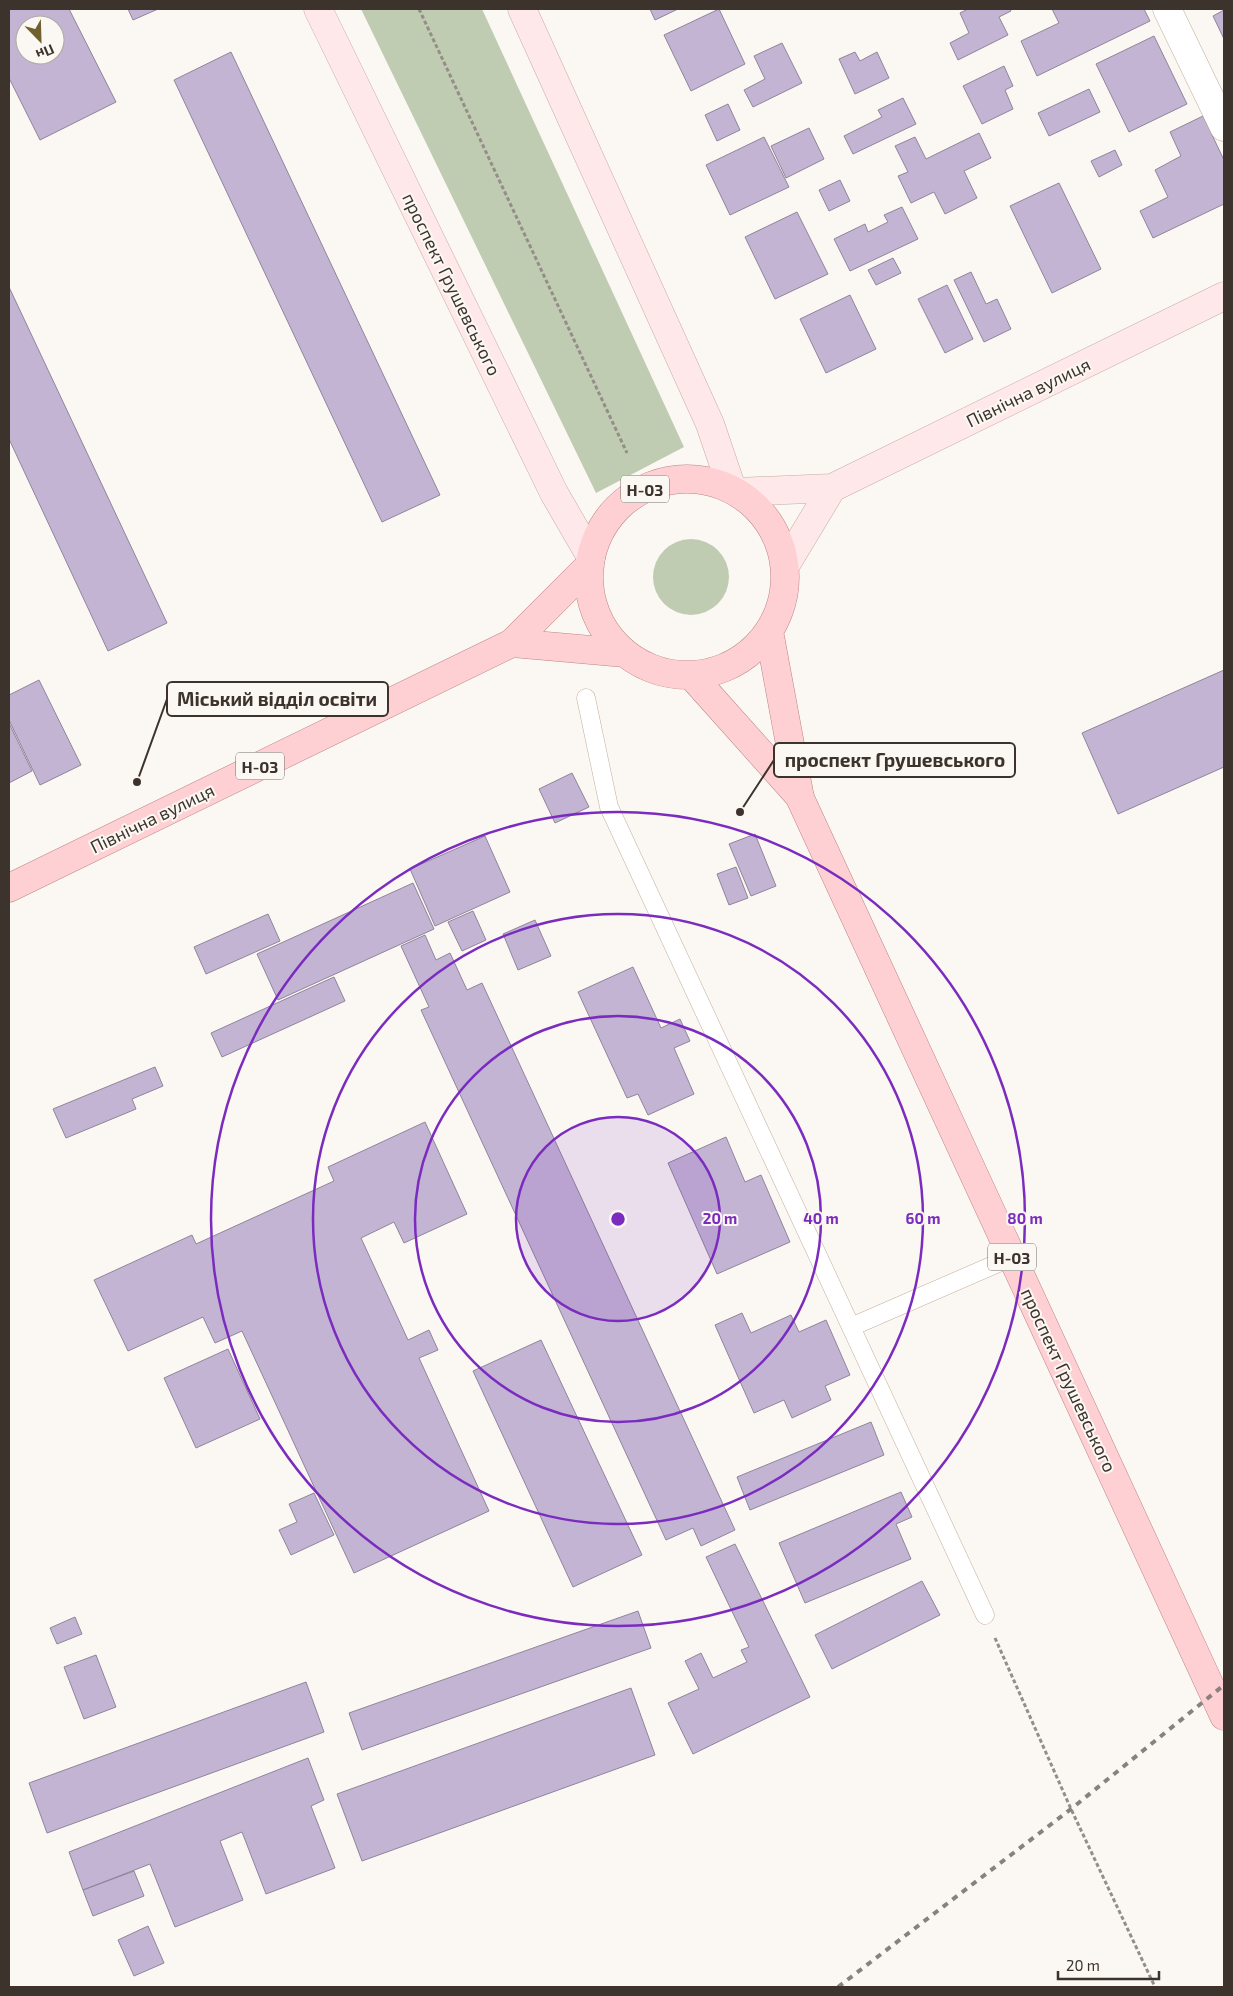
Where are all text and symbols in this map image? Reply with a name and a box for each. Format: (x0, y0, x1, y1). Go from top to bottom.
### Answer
north arrow (15, 15, 65, 65)
text: Пн (34, 41, 57, 64)
street label: проспект Грушевського (398, 189, 506, 379)
street label: Північна вулиця (962, 352, 1094, 432)
road number: Н-03 (621, 476, 669, 502)
callout: Міський відділ освіти (167, 682, 388, 716)
text: Міський відділ освіти (177, 687, 377, 710)
callout: проспект Грушевського (774, 743, 1015, 777)
text: проспект Грушевського (785, 748, 1005, 771)
road number: Н-03 (236, 752, 284, 779)
street label: Північна вулиця (86, 778, 218, 858)
text: 20 m (703, 1209, 737, 1227)
text: 40 m (803, 1209, 839, 1227)
text: 60 m (906, 1209, 940, 1227)
text: 80 m (1007, 1209, 1043, 1227)
centre of rings (609, 1210, 627, 1228)
road number: Н-03 (988, 1244, 1036, 1270)
street label: проспект Грушевського (1017, 1284, 1121, 1476)
scale bar (1058, 1948, 1159, 1980)
text: 20 m (1066, 1956, 1100, 1974)

